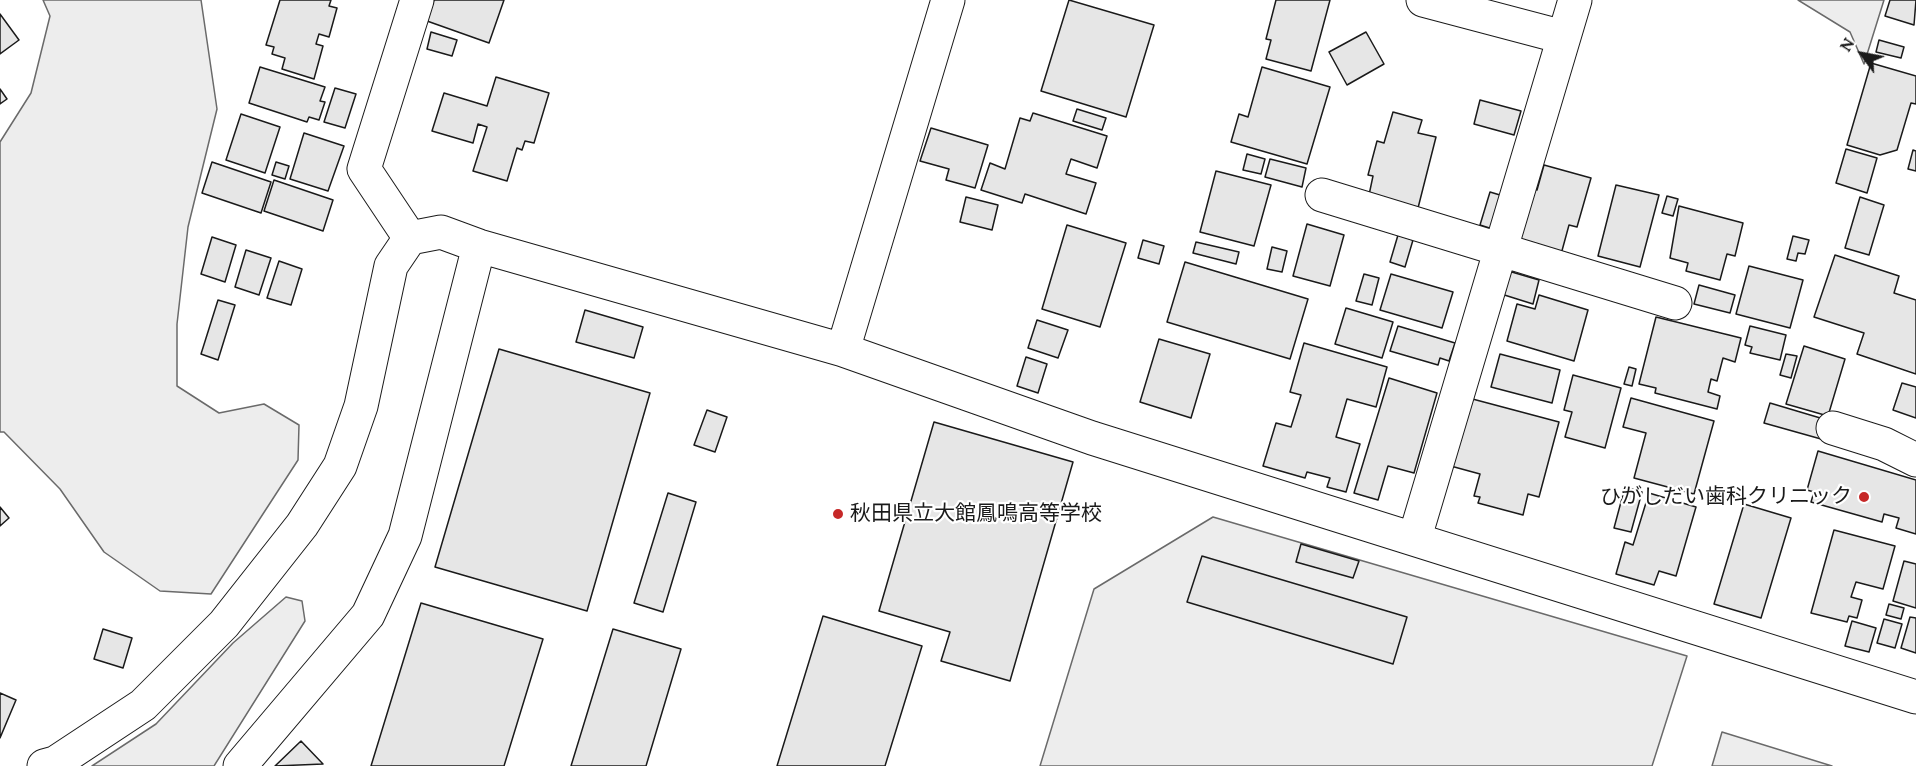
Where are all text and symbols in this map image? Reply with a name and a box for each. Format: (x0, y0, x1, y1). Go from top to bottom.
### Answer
north arrow (1832, 24, 1892, 84)
text: N (1835, 34, 1858, 55)
place label: ひがしだい歯科クリニック (1600, 484, 1852, 510)
marker: ひがしだい歯科クリニック (1857, 490, 1871, 504)
place label: 秋田県立大館鳳鳴高等学校 (850, 501, 1102, 527)
marker: 秋田県立大館鳳鳴高等学校 (831, 507, 845, 521)

